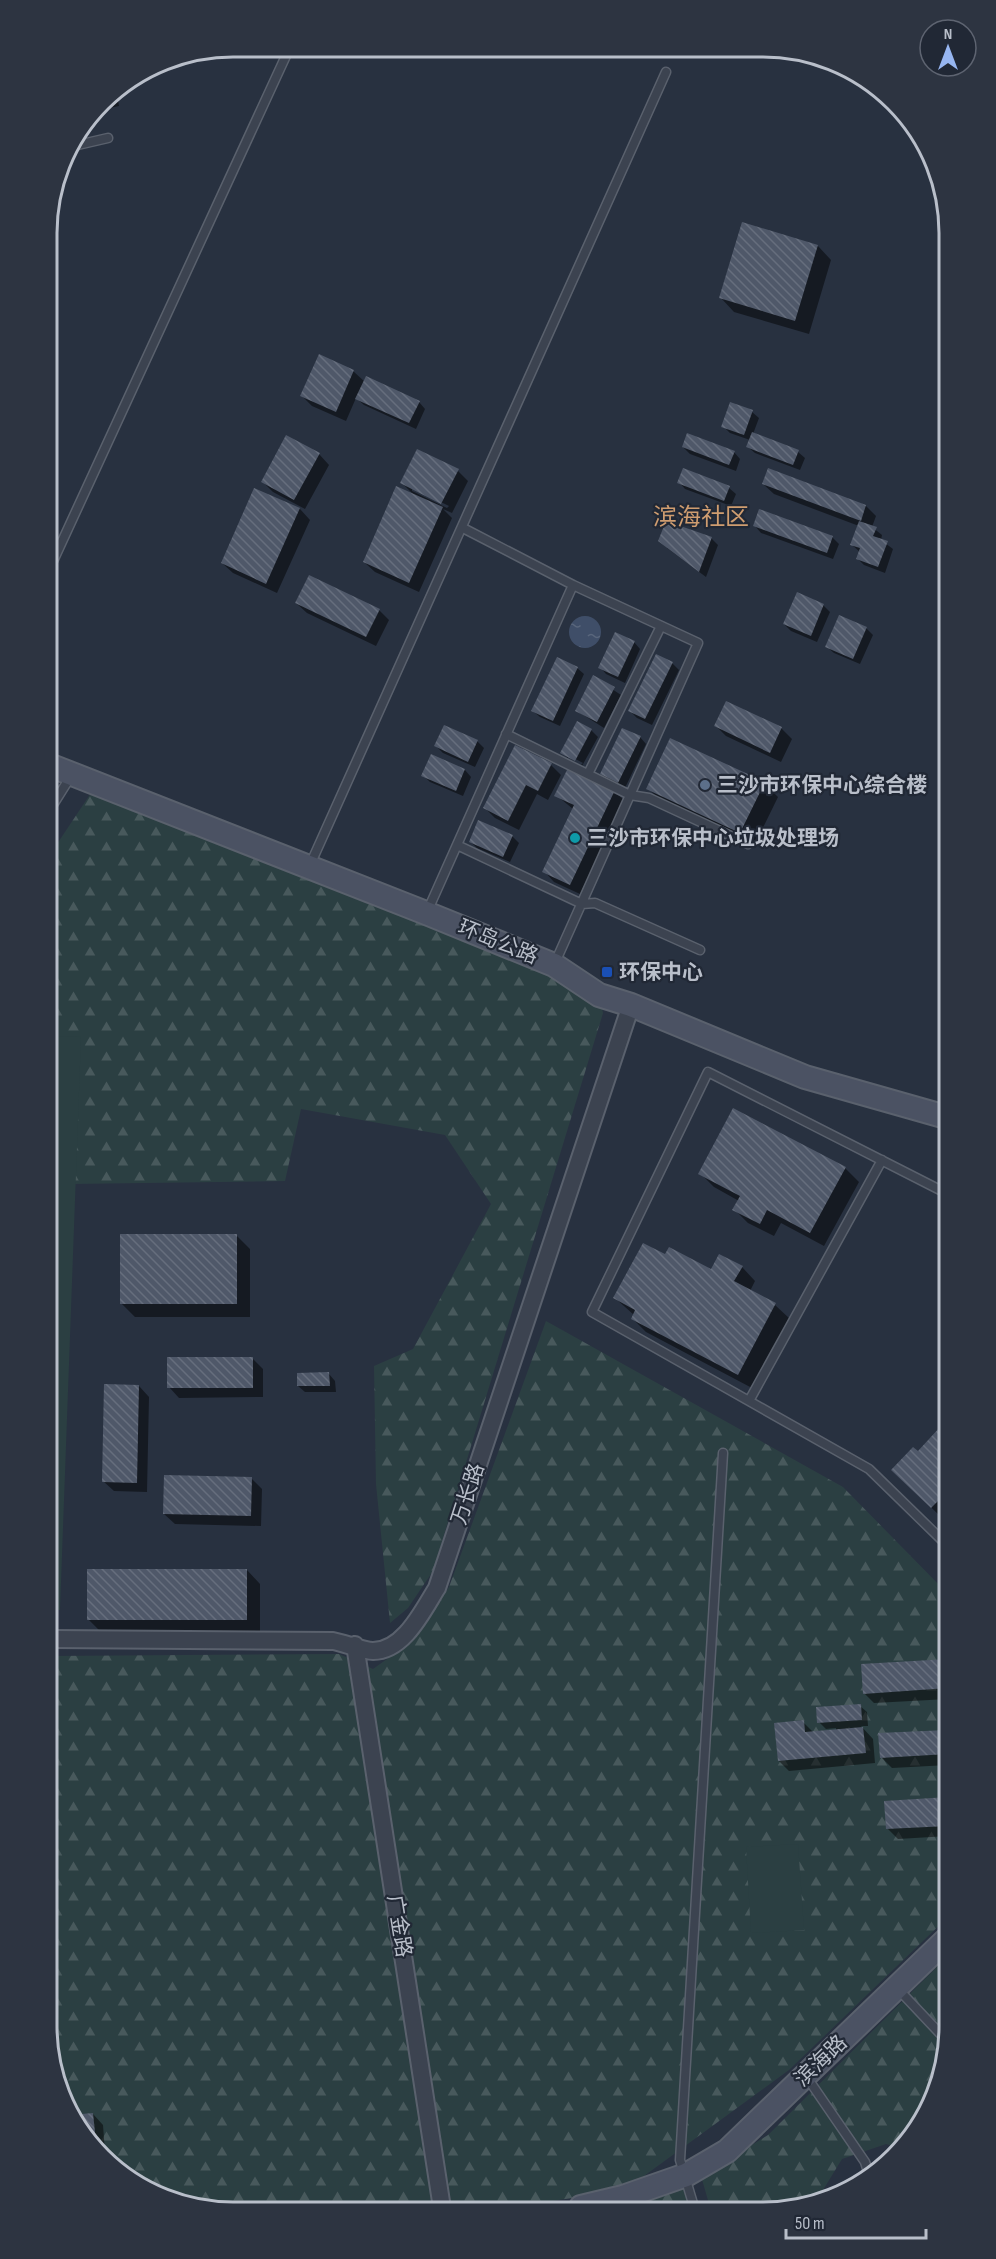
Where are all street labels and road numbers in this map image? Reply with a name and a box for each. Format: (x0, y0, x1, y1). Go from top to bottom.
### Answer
street label: 环岛公路 (454, 915, 542, 969)
street label: 万长路 (446, 1460, 490, 1528)
street label: 广金路 (382, 1893, 416, 1959)
street label: 滨海路 (790, 2030, 852, 2092)

